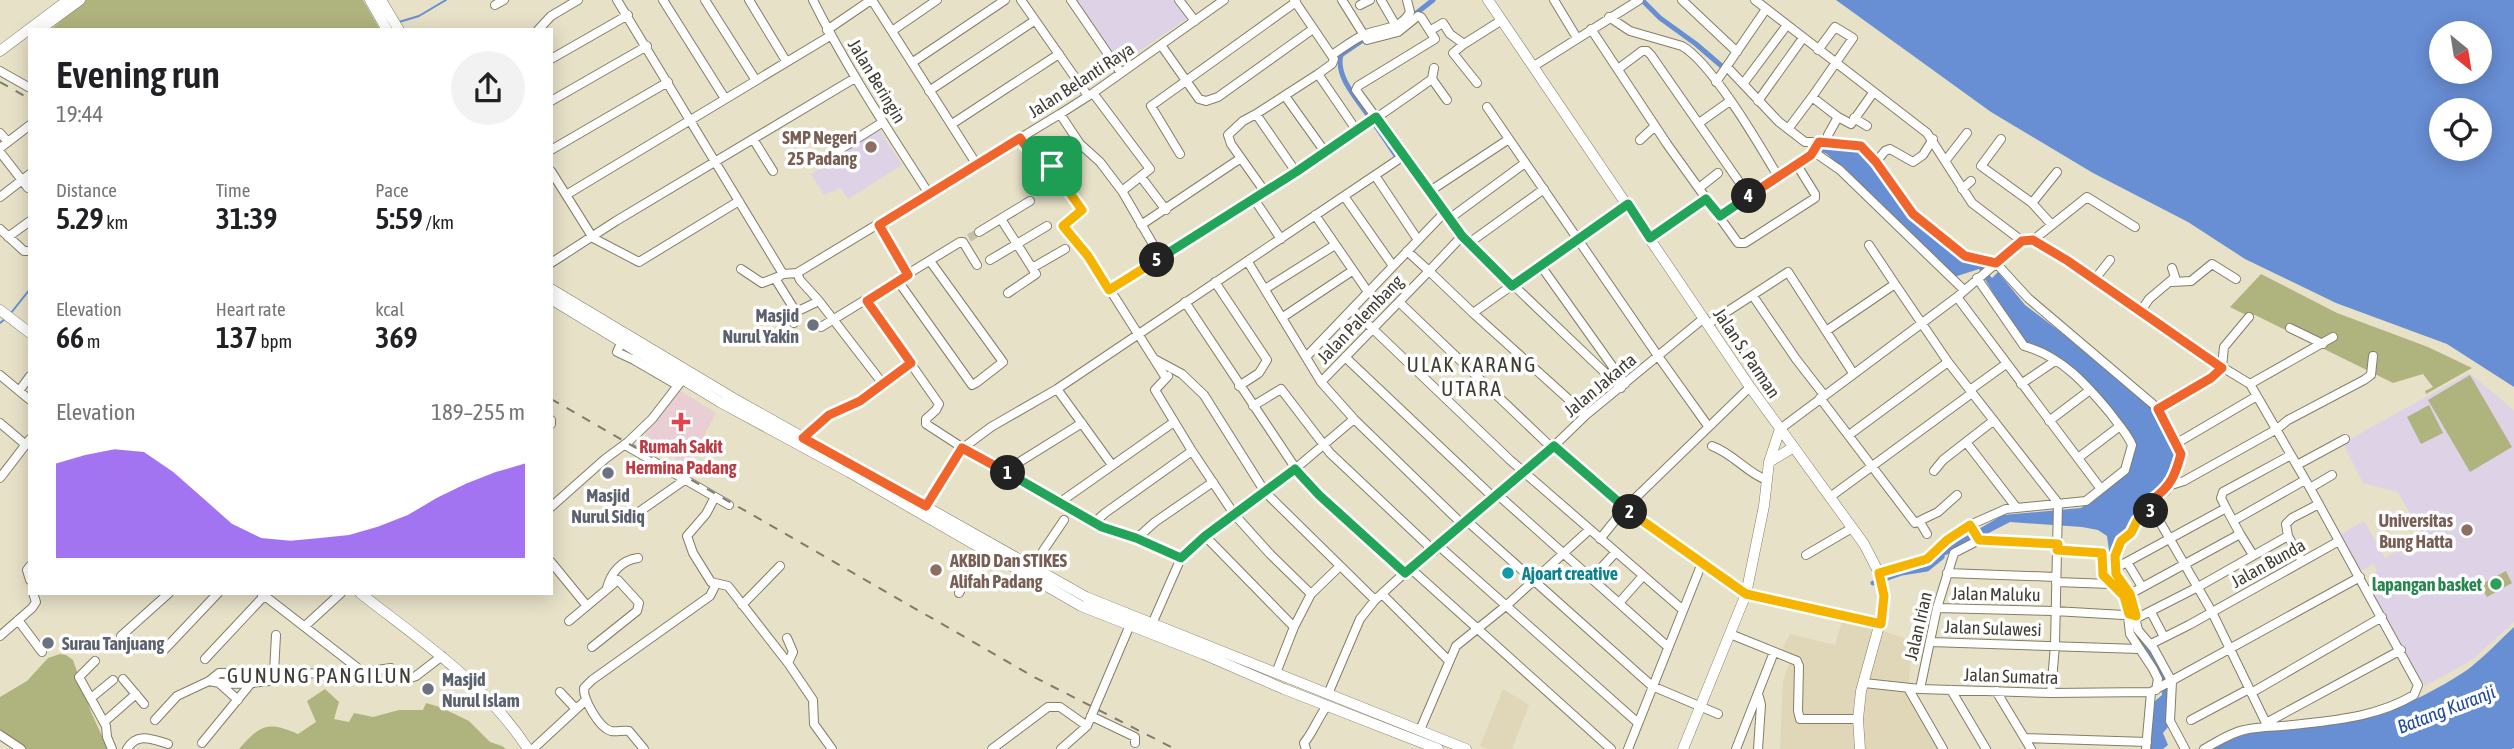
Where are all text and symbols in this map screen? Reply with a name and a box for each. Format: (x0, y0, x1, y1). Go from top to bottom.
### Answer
north arrow (2429, 21, 2492, 84)
map controls (2429, 21, 2492, 161)
street label: Jalan Beringin (844, 35, 910, 127)
street label: Jalan Belanti Raya (1024, 38, 1138, 122)
button: share (451, 51, 525, 125)
text: Evening run (56, 53, 220, 96)
button: locate (2429, 98, 2492, 161)
text: 19:44 (56, 101, 103, 127)
place label: SMP Negeri 25 Padang (782, 127, 857, 169)
pin (1022, 136, 1082, 196)
marker: SMP Negeri 25 Padang (863, 139, 879, 155)
icon: arrive (1033, 147, 1071, 185)
pin: 4 (1732, 178, 1766, 214)
text: Distance (56, 179, 117, 201)
text: Time (216, 179, 250, 201)
text: Pace (375, 179, 409, 201)
text: 4 (1744, 184, 1753, 206)
text: 5.29 (56, 201, 104, 235)
text: 31:39 (216, 201, 277, 235)
text: 5:59 (375, 201, 423, 235)
text: km (104, 211, 128, 233)
text: /km (423, 211, 454, 233)
pin: 5 (1140, 243, 1174, 278)
text: 5 (1152, 248, 1161, 270)
street label: Jalan Palembang (1313, 270, 1407, 367)
text: Elevation (56, 298, 122, 320)
text: Heart rate (216, 298, 286, 320)
text: kcal (375, 298, 404, 320)
street label: Jalan S. Parman (1709, 304, 1785, 402)
place label: Masjid Nurul Yakin (722, 305, 799, 347)
marker: Masjid Nurul Yakin (805, 317, 821, 333)
text: 66 (56, 320, 84, 354)
text: 137 (216, 320, 258, 354)
text: 369 (375, 320, 418, 354)
text: m (84, 330, 101, 352)
text: bpm (258, 330, 292, 352)
street label: Jalan Jakarta (1560, 349, 1640, 421)
district label: ULAK KARANG UTARA (1407, 352, 1537, 400)
text: Elevation (56, 399, 136, 425)
text: 189–255 m (431, 399, 525, 425)
marker: Rumah Sakit Hermina Padang (671, 412, 691, 432)
place label: Rumah Sakit Hermina Padang (626, 436, 737, 478)
pin: 1 (990, 456, 1026, 490)
text: 1 (1003, 461, 1012, 483)
marker: Masjid Nurul Sidiq (600, 465, 616, 481)
place label: Masjid Nurul Sidiq (571, 485, 645, 527)
pin: 2 (1612, 494, 1648, 530)
pin: 3 (2134, 494, 2168, 528)
text: 3 (2146, 499, 2155, 521)
text: 2 (1625, 500, 1634, 522)
place label: Universitas Bung Hatta (2378, 510, 2454, 552)
marker: Universitas Bung Hatta (2459, 522, 2475, 538)
street label: Jalan Bunda (2227, 534, 2309, 592)
place label: AKBID Dan STIKES Alifah Padang (949, 550, 1067, 592)
marker: AKBID Dan STIKES Alifah Padang (928, 562, 944, 578)
place label: Ajoart creative (1521, 563, 1618, 584)
marker: Ajoart creative (1500, 565, 1516, 581)
place label: lapangan basket (2372, 574, 2483, 595)
marker: lapangan basket (2488, 576, 2504, 592)
street label: Jalan Maluku (1951, 583, 2041, 605)
street label: Jalan Irian (1900, 590, 1936, 662)
street label: Jalan Sulawesi (1944, 616, 2042, 640)
place label: Surau Tanjuang (62, 633, 164, 654)
marker: Surau Tanjuang (40, 635, 56, 651)
district label: GUNUNG PANGILUN (227, 663, 413, 687)
street label: Jalan Sumatra (1963, 664, 2059, 688)
place label: Masjid Nurul Islam (442, 669, 520, 711)
water label: Batang Kuranji (2394, 680, 2498, 738)
marker: Masjid Nurul Islam (420, 681, 436, 697)

